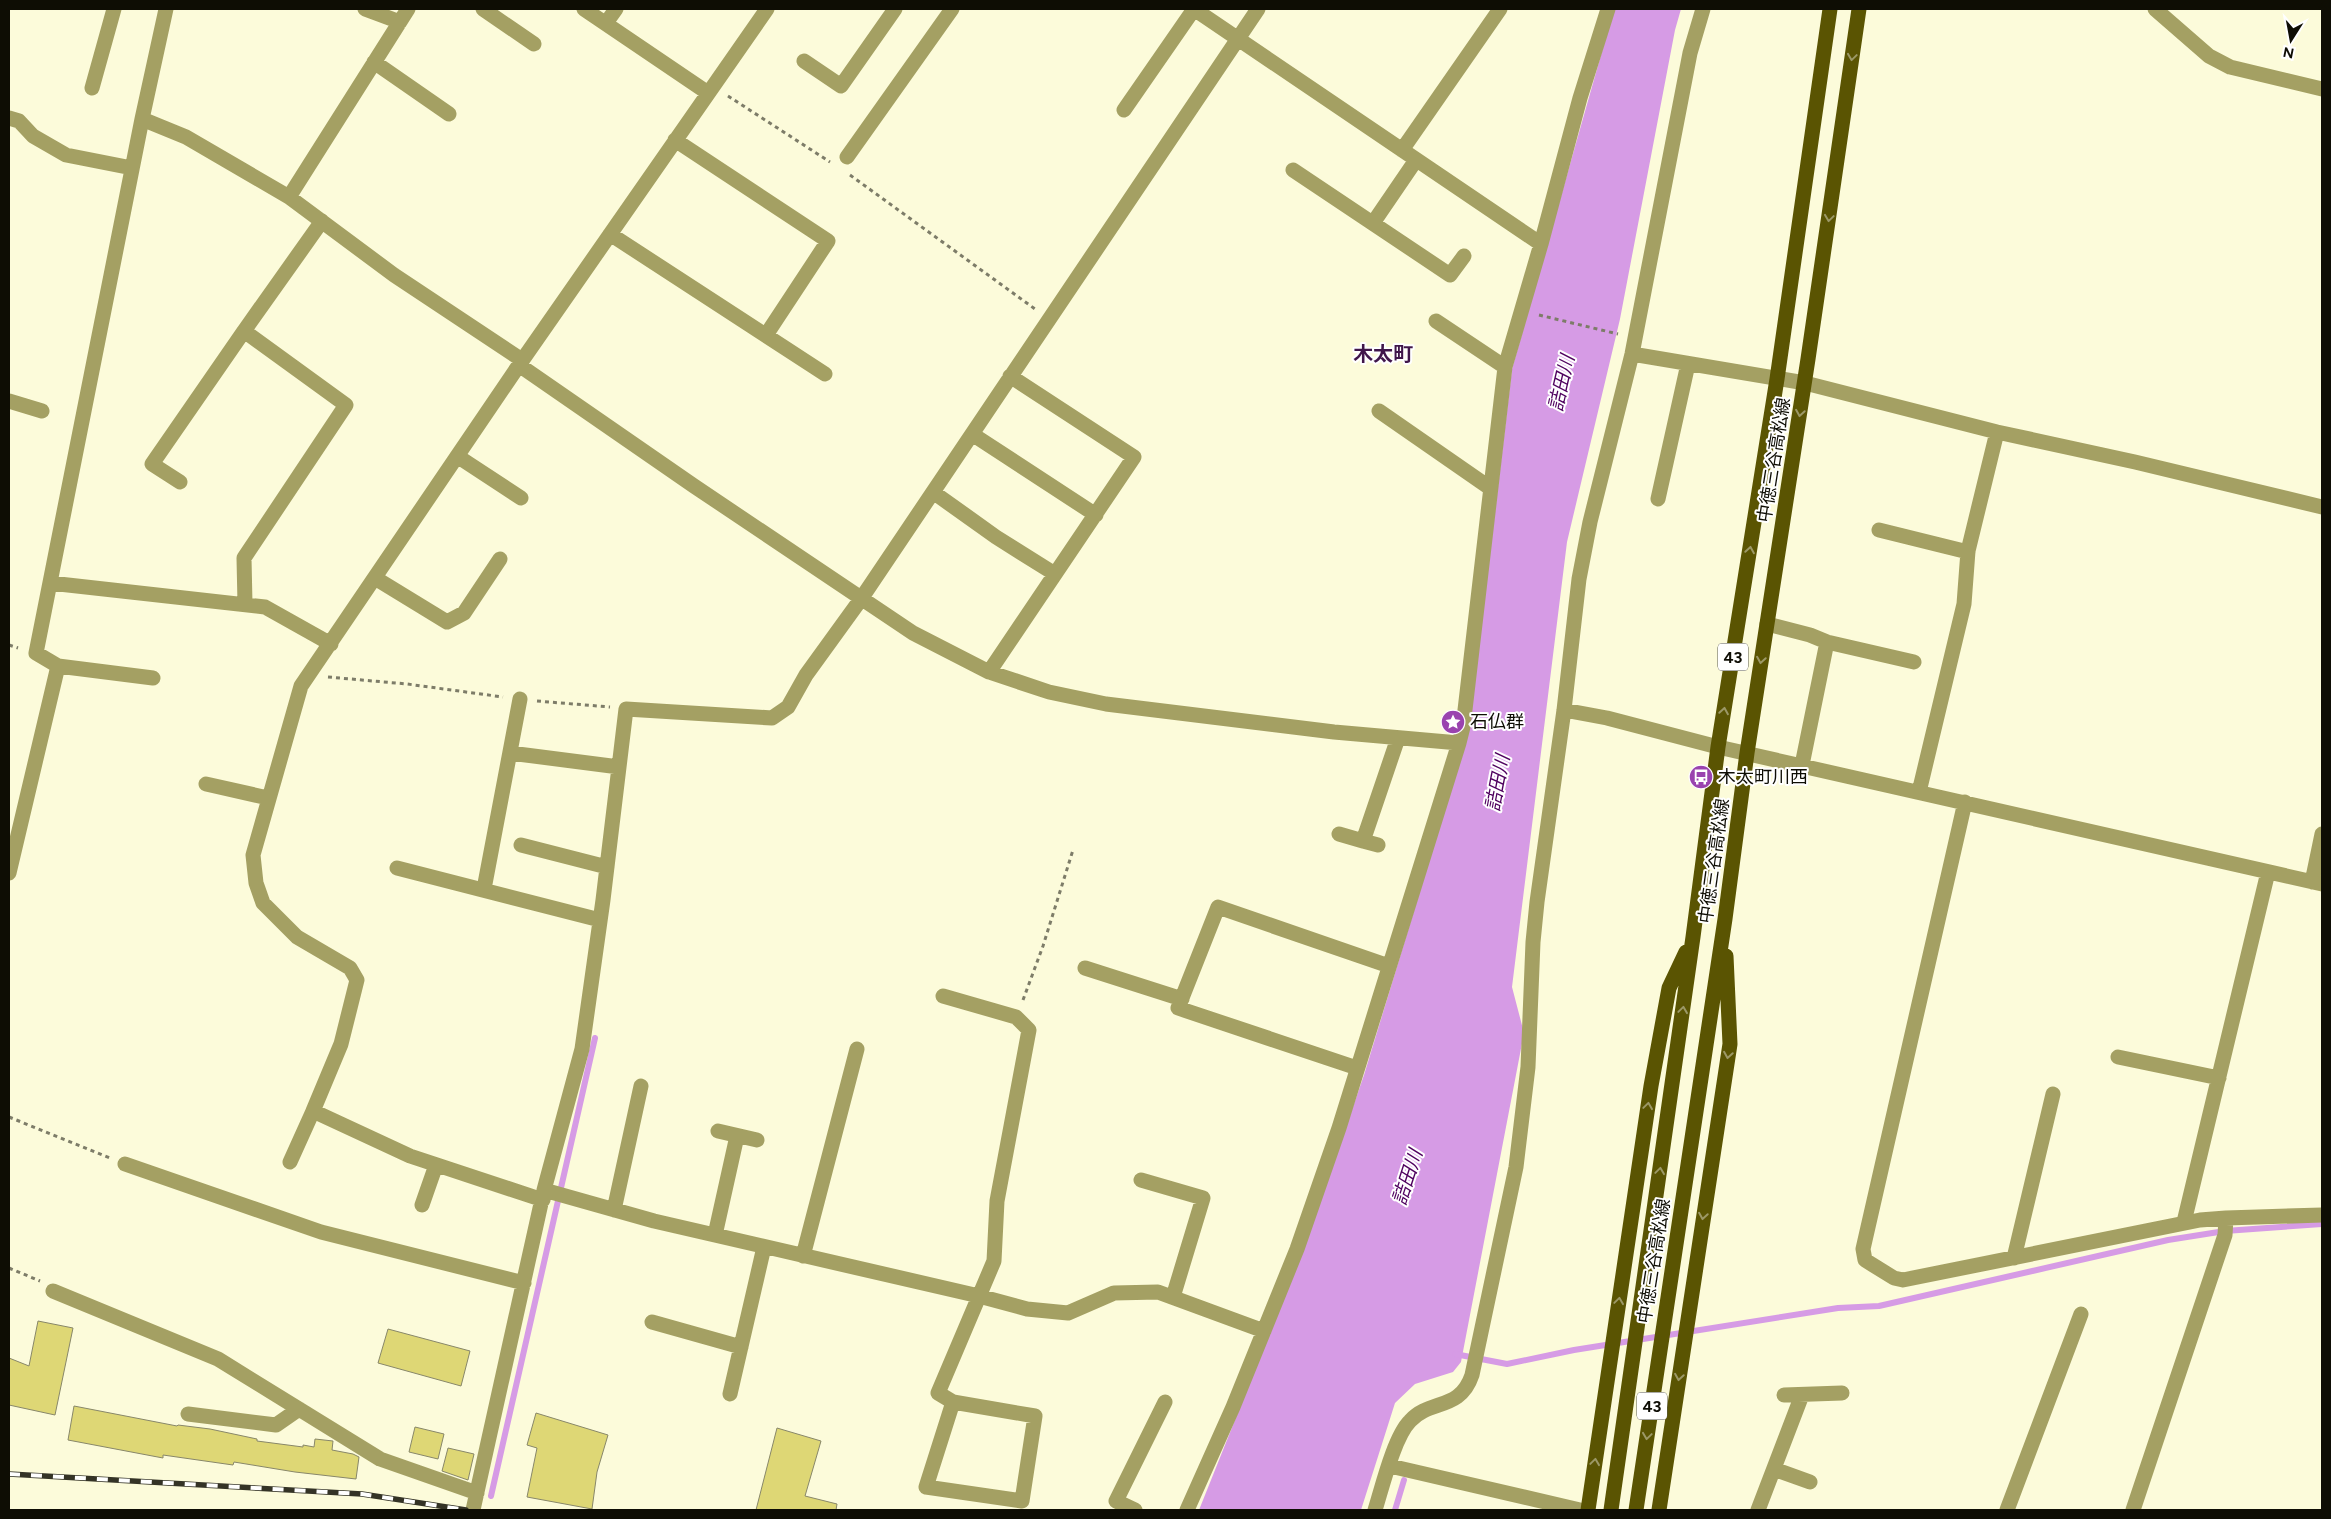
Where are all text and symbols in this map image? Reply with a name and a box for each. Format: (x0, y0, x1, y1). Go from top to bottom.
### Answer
north arrow (2266, 15, 2316, 65)
text: N (2282, 43, 2296, 62)
one-way arrow (1847, 53, 1858, 61)
one-way arrow (1824, 214, 1835, 222)
district label: 木太町 (1353, 342, 1413, 366)
water label: 詰田川 (1544, 351, 1580, 413)
street label: 中徳三谷高松線 (1753, 396, 1795, 524)
one-way arrow (1795, 409, 1805, 418)
one-way arrow (1744, 546, 1754, 555)
road number: 43 (1718, 644, 1748, 670)
one-way arrow (1757, 656, 1767, 665)
one-way arrow (1718, 706, 1728, 715)
place icon: 石仏群 (1440, 709, 1466, 735)
place label: 石仏群 (1470, 711, 1524, 733)
water label: 詰田川 (1481, 751, 1515, 813)
bus stop icon: 木太町川西 (1688, 764, 1714, 790)
place label: 木太町川西 (1718, 766, 1808, 788)
street label: 中徳三谷高松線 (1694, 797, 1734, 925)
one-way arrow (1677, 1006, 1687, 1015)
one-way arrow (1723, 1052, 1734, 1060)
one-way arrow (1642, 1102, 1653, 1110)
water label: 詰田川 (1388, 1145, 1428, 1208)
one-way arrow (1654, 1167, 1664, 1176)
street label: 中徳三谷高松線 (1633, 1197, 1675, 1325)
one-way arrow (1699, 1212, 1709, 1220)
one-way arrow (1613, 1297, 1624, 1305)
one-way arrow (1674, 1373, 1685, 1381)
road number: 43 (1637, 1392, 1667, 1420)
one-way arrow (1642, 1433, 1653, 1441)
one-way arrow (1589, 1458, 1600, 1466)

